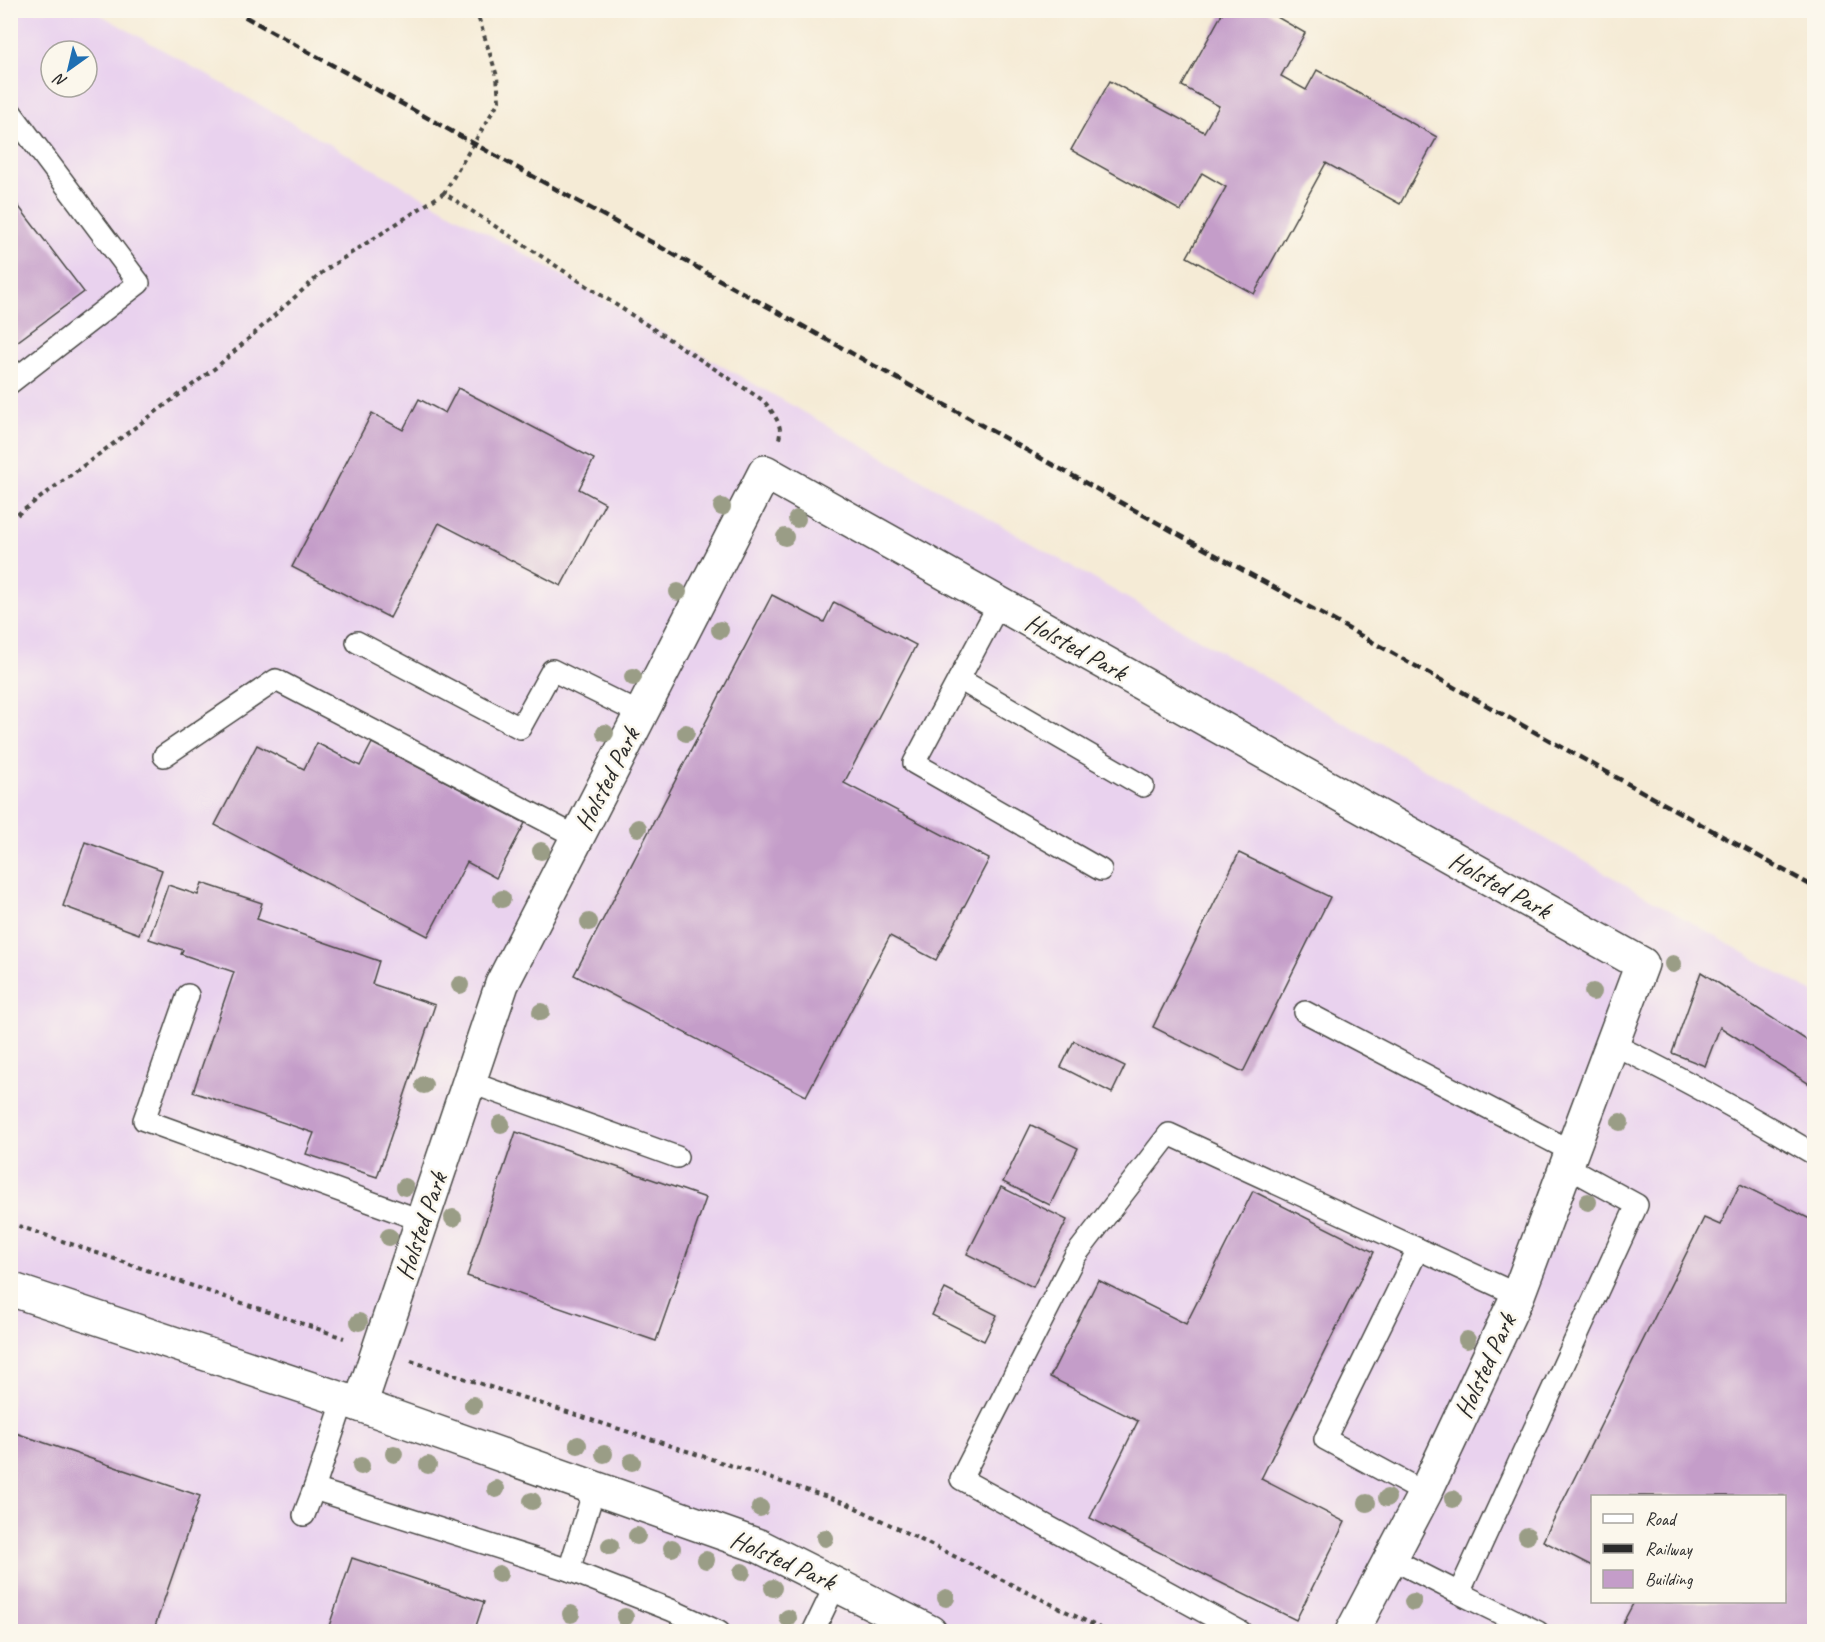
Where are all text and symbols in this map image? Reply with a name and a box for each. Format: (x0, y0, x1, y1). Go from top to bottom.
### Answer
north arrow (39, 39, 99, 99)
text: N (49, 68, 71, 92)
street label: Holsted Park (1019, 606, 1135, 690)
street label: Holsted Park (567, 720, 648, 836)
street label: Holsted Park (1443, 844, 1559, 928)
street label: Holsted Park (387, 1166, 456, 1284)
street label: Holsted Park (1447, 1306, 1525, 1423)
legend (1591, 1495, 1786, 1603)
text: Road (1645, 1508, 1678, 1530)
street label: Holsted Park (726, 1522, 843, 1599)
text: Railway (1645, 1538, 1693, 1560)
text: Building (1645, 1568, 1694, 1590)

